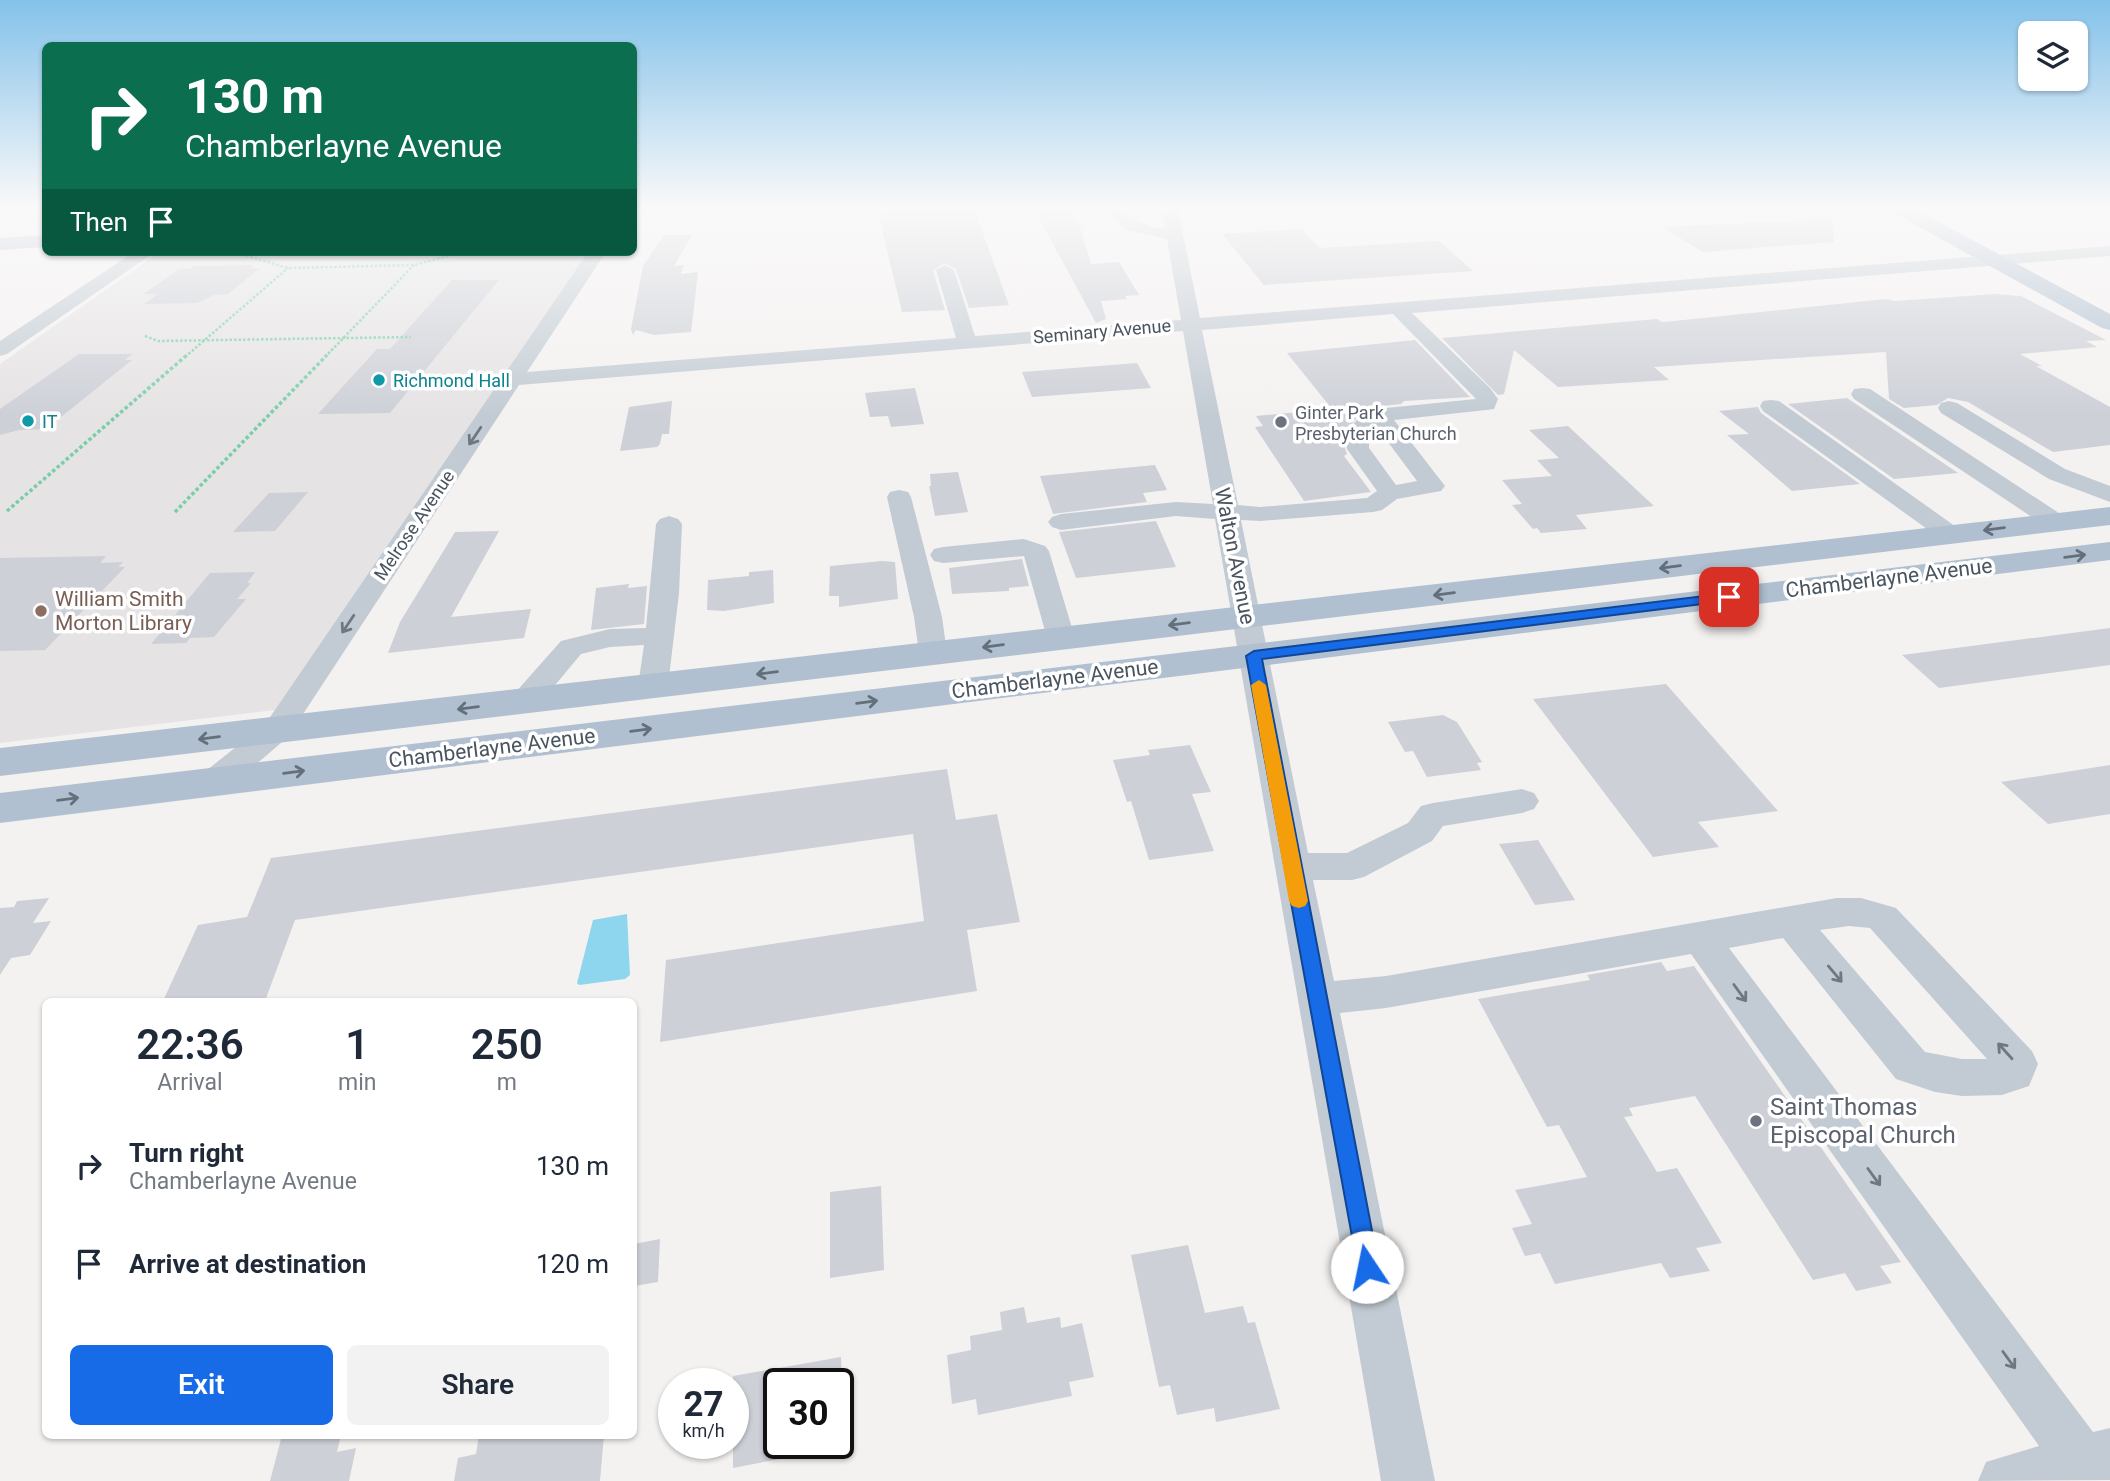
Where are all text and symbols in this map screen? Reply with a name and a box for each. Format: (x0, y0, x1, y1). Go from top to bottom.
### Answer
map controls (2018, 21, 2088, 91)
button: layers (2018, 21, 2088, 91)
text: 130 m (185, 68, 324, 125)
icon: right (70, 70, 161, 161)
text: Chamberlayne Avenue (185, 127, 502, 165)
icon: arrive (142, 203, 180, 241)
text: Then (70, 207, 128, 237)
street label: Seminary Avenue (1032, 315, 1172, 347)
place label: Richmond Hall (393, 370, 510, 391)
marker: Richmond Hall (371, 372, 387, 388)
place label: Ginter Park Presbyterian Church (1295, 402, 1457, 444)
place label: IT (42, 411, 58, 432)
marker: IT (20, 413, 36, 429)
marker: Ginter Park Presbyterian Church (1273, 414, 1289, 430)
one-way arrow (468, 425, 482, 445)
street label: Melrose Avenue (370, 466, 458, 584)
street label: Walton Avenue (1210, 486, 1260, 626)
one-way arrow (1983, 523, 2005, 536)
one-way arrow (2064, 549, 2086, 562)
street label: Chamberlayne Avenue (1784, 553, 1994, 603)
one-way arrow (1659, 561, 1682, 574)
pin (1699, 567, 1759, 627)
icon: arrive (1710, 578, 1748, 616)
place label: William Smith Morton Library (55, 587, 192, 635)
one-way arrow (1433, 587, 1456, 600)
marker: William Smith Morton Library (33, 603, 49, 619)
one-way arrow (341, 614, 355, 634)
one-way arrow (1168, 618, 1191, 631)
one-way arrow (982, 640, 1005, 653)
street label: Chamberlayne Avenue (950, 654, 1160, 704)
one-way arrow (756, 666, 779, 679)
one-way arrow (855, 696, 878, 709)
one-way arrow (457, 701, 480, 714)
street label: Chamberlayne Avenue (387, 723, 597, 773)
one-way arrow (629, 723, 652, 736)
one-way arrow (198, 731, 221, 744)
one-way arrow (282, 765, 304, 778)
one-way arrow (56, 793, 79, 806)
one-way arrow (1827, 965, 1843, 983)
one-way arrow (1733, 983, 1747, 1002)
text: 22:36 (136, 1020, 244, 1069)
text: 1 (345, 1020, 369, 1069)
text: 250 (471, 1020, 543, 1069)
one-way arrow (1997, 1042, 2013, 1060)
text: Arrival (157, 1069, 223, 1096)
text: min (338, 1069, 376, 1096)
text: m (497, 1069, 517, 1096)
place label: Saint Thomas Episcopal Church (1770, 1093, 1956, 1149)
marker: Saint Thomas Episcopal Church (1748, 1113, 1764, 1129)
text: Turn right (129, 1138, 244, 1168)
icon: right (70, 1147, 108, 1185)
text: 130 m (536, 1151, 609, 1181)
one-way arrow (1867, 1167, 1882, 1185)
text: Chamberlayne Avenue (129, 1168, 357, 1195)
position arrow (1330, 1230, 1404, 1304)
icon: arrive (70, 1245, 108, 1283)
text: Arrive at destination (129, 1249, 366, 1279)
text: 120 m (536, 1249, 609, 1279)
button: Exit (70, 1345, 333, 1425)
button: Share (347, 1345, 609, 1425)
one-way arrow (2001, 1350, 2016, 1369)
speed limit sign: 30 (763, 1368, 854, 1459)
text: 27 (683, 1384, 724, 1425)
text: km/h (682, 1420, 725, 1441)

